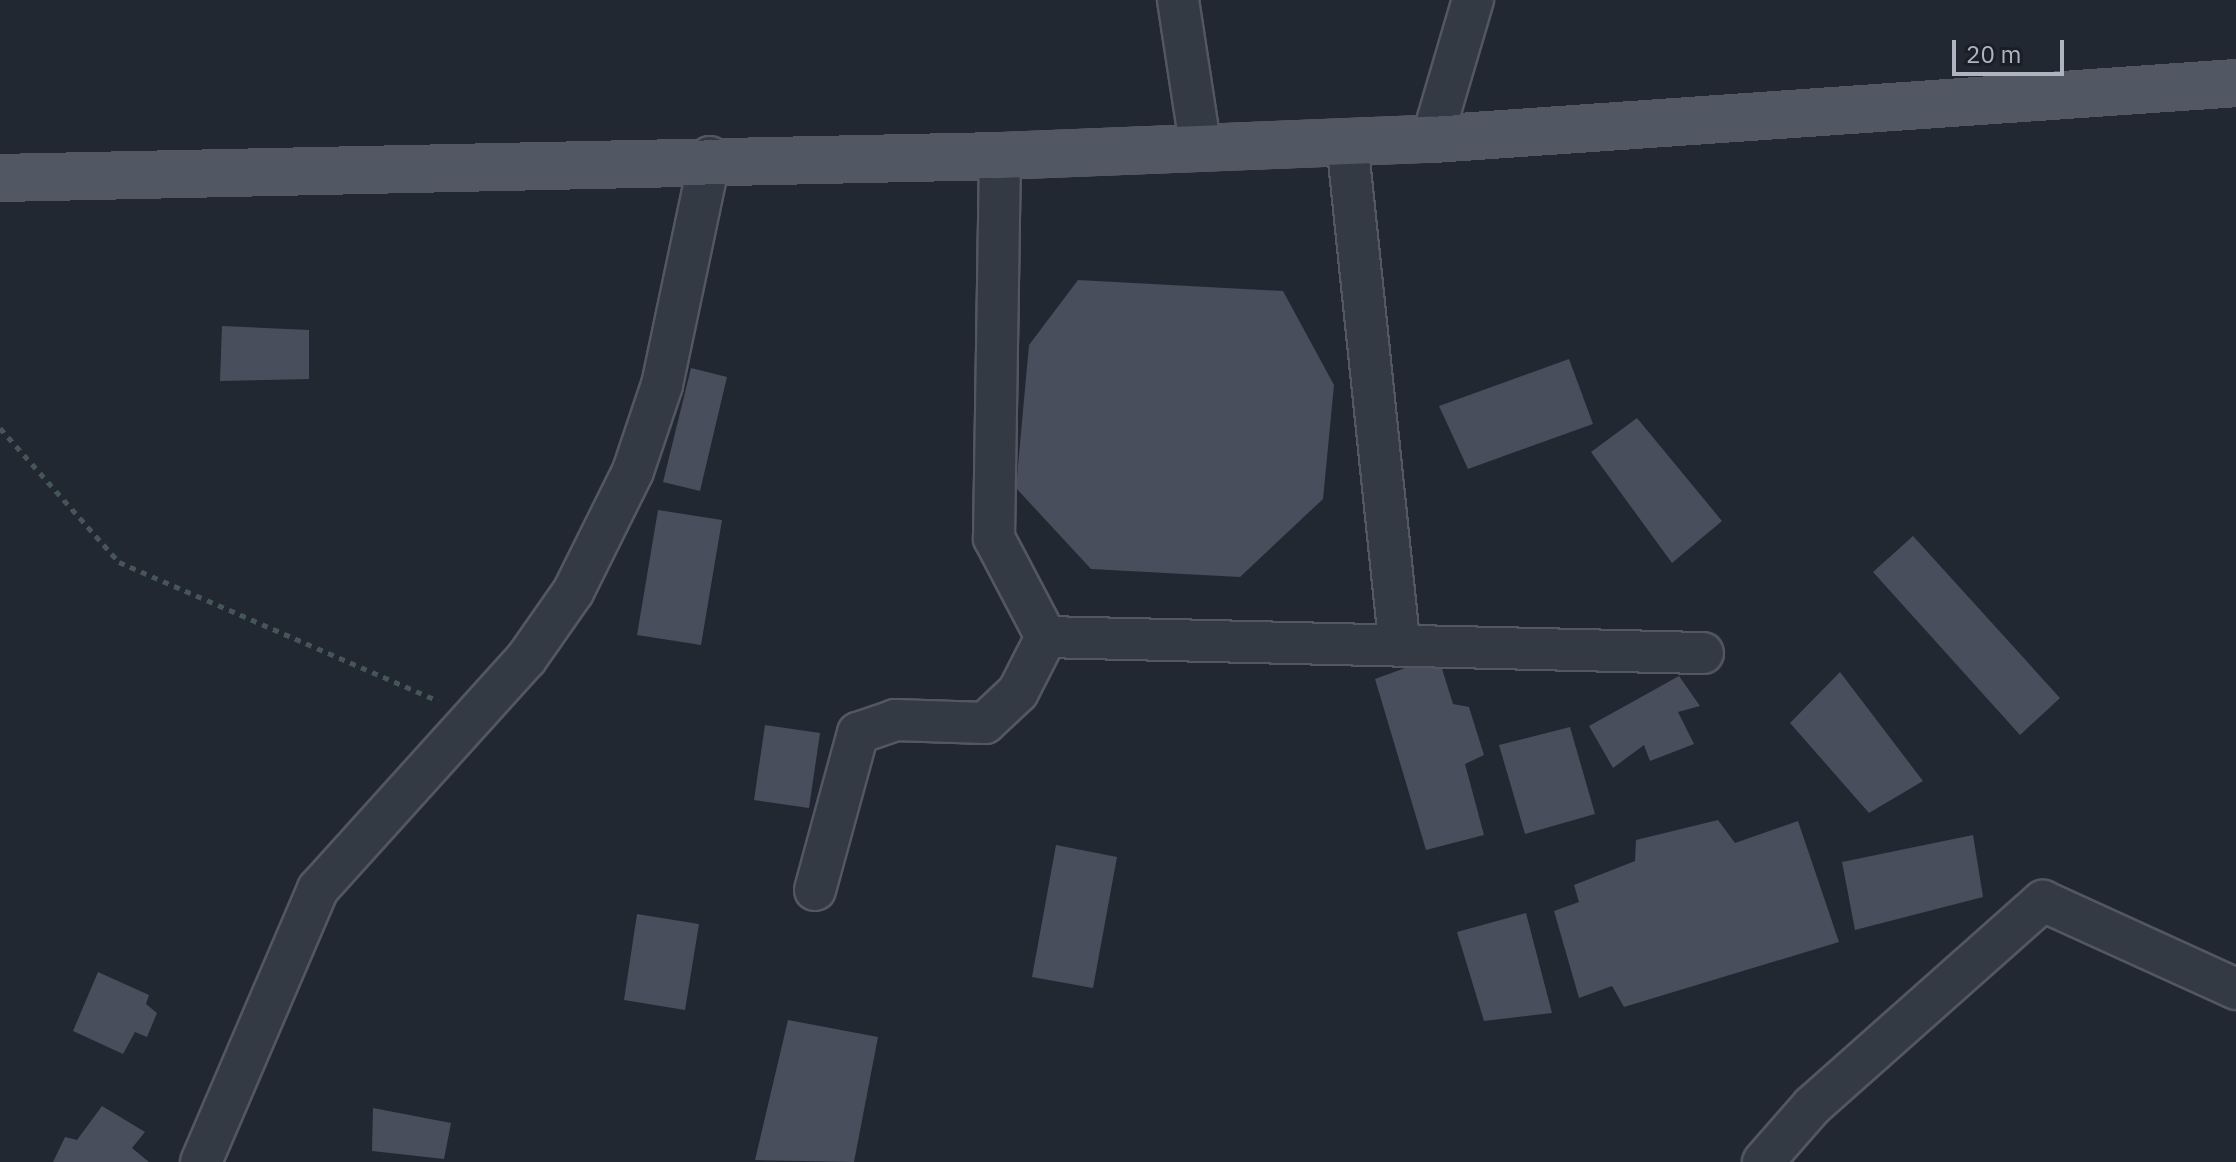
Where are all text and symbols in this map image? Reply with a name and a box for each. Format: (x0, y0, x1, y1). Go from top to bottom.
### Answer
scale bar (1956, 24, 2068, 74)
text: 20 m (1966, 38, 2021, 70)

